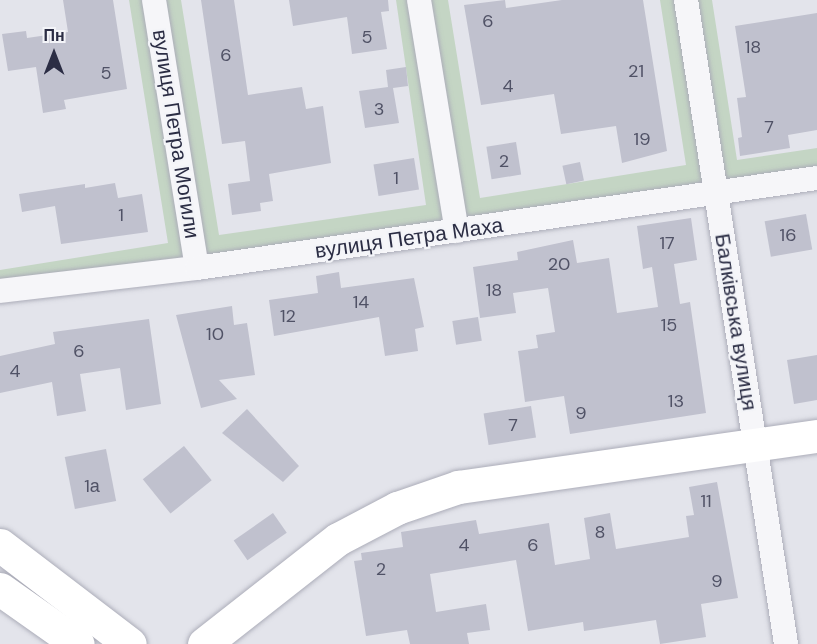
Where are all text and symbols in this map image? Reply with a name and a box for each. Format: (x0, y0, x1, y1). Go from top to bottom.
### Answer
house number: 6 (482, 10, 494, 32)
north arrow (24, 24, 84, 84)
text: Пн (43, 25, 65, 46)
house number: 5 (362, 26, 372, 48)
street label: вулиця Петра Могили (147, 28, 205, 240)
house number: 18 (745, 36, 761, 58)
house number: 6 (220, 44, 232, 66)
house number: 21 (628, 60, 644, 82)
house number: 5 (101, 62, 111, 84)
house number: 4 (503, 75, 513, 97)
house number: 3 (374, 98, 384, 120)
house number: 7 (764, 116, 774, 138)
house number: 19 (634, 128, 650, 150)
house number: 2 (499, 150, 509, 172)
house number: 1 (393, 167, 399, 189)
house number: 1 (118, 204, 124, 226)
street label: вулиця Петра Маха (313, 212, 505, 264)
house number: 16 (780, 224, 796, 246)
house number: 17 (659, 232, 675, 254)
street label: Балківська вулиця (710, 232, 762, 412)
house number: 20 (548, 253, 570, 275)
house number: 18 (486, 279, 502, 301)
house number: 14 (353, 291, 369, 313)
house number: 12 (280, 305, 296, 327)
house number: 15 (661, 314, 677, 336)
house number: 10 (206, 323, 224, 345)
house number: 6 (73, 340, 85, 362)
house number: 4 (10, 360, 20, 382)
house number: 13 (668, 390, 684, 412)
house number: 9 (575, 402, 587, 424)
house number: 7 (508, 414, 518, 436)
house number: 1а (84, 475, 100, 497)
house number: 11 (700, 490, 712, 512)
house number: 8 (595, 521, 605, 543)
house number: 4 (459, 534, 469, 556)
house number: 6 (527, 534, 539, 556)
house number: 2 (376, 558, 386, 580)
house number: 9 (711, 570, 723, 592)

